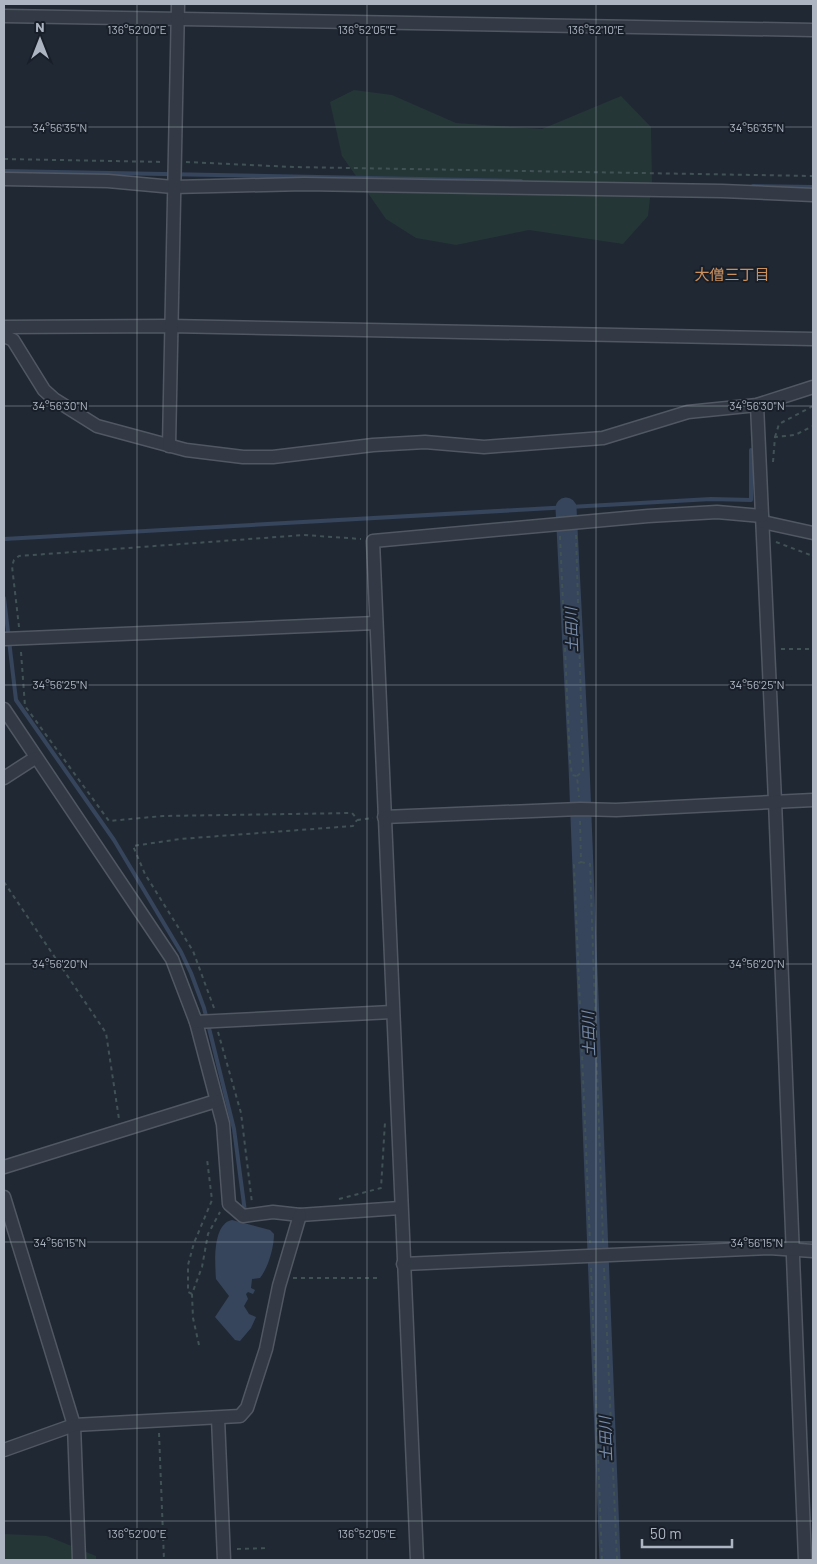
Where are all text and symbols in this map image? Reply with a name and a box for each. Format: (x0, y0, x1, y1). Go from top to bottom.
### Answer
north arrow (15, 15, 65, 65)
text: N (35, 18, 45, 35)
text: 136°52'00"E (107, 22, 167, 36)
text: 136°52'05"E (338, 22, 396, 36)
text: 136°52'10"E (568, 22, 624, 36)
text: 34°56'35"N (33, 120, 87, 134)
text: 34°56'35"N (730, 120, 784, 134)
district label: 大僧三丁目 (694, 265, 770, 283)
text: 34°56'30"N (32, 398, 88, 412)
text: 34°56'30"N (729, 398, 785, 412)
water label: 土田川 (561, 605, 581, 653)
text: 34°56'25"N (32, 677, 88, 691)
text: 34°56'25"N (729, 677, 785, 691)
text: 34°56'20"N (32, 956, 88, 970)
text: 34°56'20"N (729, 956, 785, 970)
water label: 土田川 (578, 1009, 598, 1057)
text: 34°56'15"N (34, 1235, 86, 1249)
text: 34°56'15"N (731, 1235, 783, 1249)
water label: 土田川 (595, 1414, 615, 1462)
scale bar (642, 1516, 732, 1548)
text: 50 m (650, 1524, 682, 1542)
text: 136°52'00"E (107, 1526, 167, 1540)
text: 136°52'05"E (338, 1526, 396, 1540)

